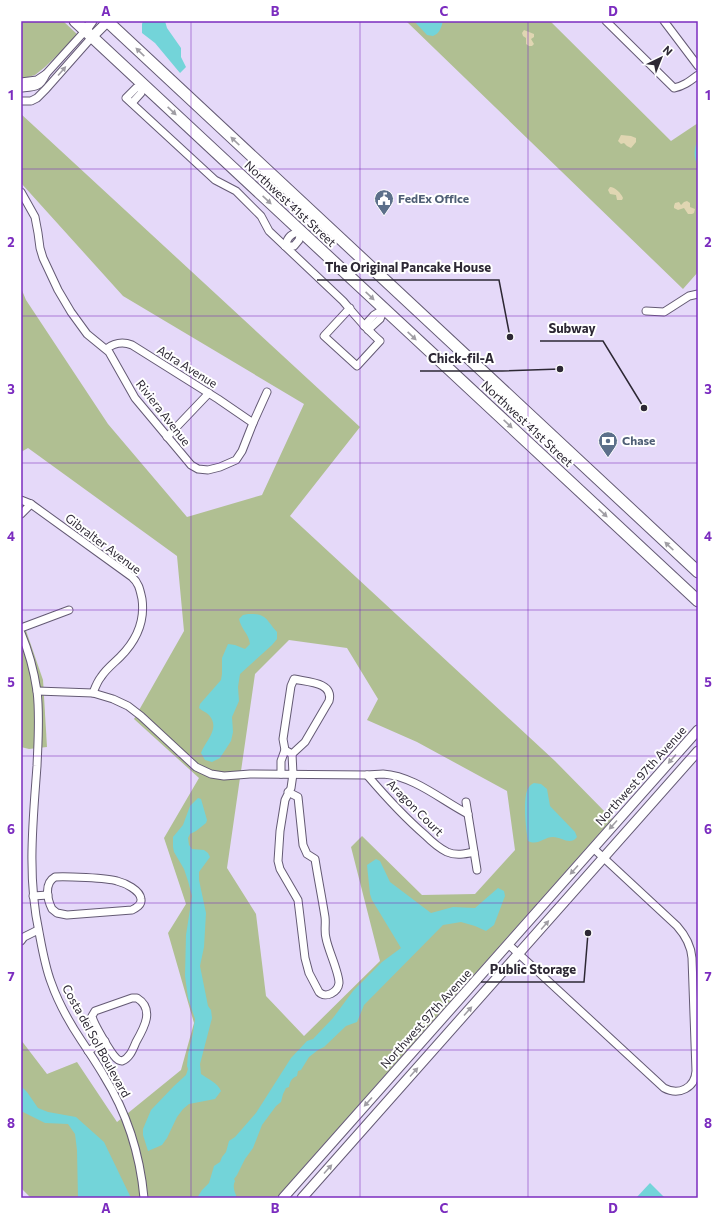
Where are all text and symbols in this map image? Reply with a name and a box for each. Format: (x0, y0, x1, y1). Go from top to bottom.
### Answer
text: A (101, 3, 111, 19)
text: B (271, 3, 280, 19)
text: C (440, 3, 449, 19)
text: D (608, 3, 618, 19)
north arrow (641, 38, 681, 78)
text: N (661, 43, 676, 58)
one-way arrow (135, 48, 145, 57)
one-way arrow (57, 66, 67, 76)
text: 1 (8, 87, 14, 103)
text: 1 (705, 87, 711, 103)
one-way arrow (167, 106, 177, 116)
one-way arrow (230, 136, 240, 146)
street label: Northwest 41st Street (242, 157, 339, 249)
public building icon: FedEx Office (373, 188, 395, 216)
place label: FedEx Office (398, 191, 469, 205)
one-way arrow (262, 195, 272, 205)
text: 2 (7, 234, 15, 250)
text: 2 (704, 234, 712, 250)
callout: The Original Pancake House (317, 255, 499, 280)
text: The Original Pancake House (325, 259, 491, 275)
one-way arrow (365, 292, 375, 301)
callout: Subway (540, 316, 603, 341)
text: Subway (548, 320, 596, 336)
one-way arrow (408, 331, 417, 340)
street label: Adra Avenue (155, 342, 220, 390)
callout: Chick-fil-A (420, 346, 502, 371)
text: Chick-fil-A (428, 350, 495, 366)
street label: Riviera Avenue (134, 377, 194, 448)
street label: Northwest 41st Street (479, 377, 576, 469)
text: 3 (7, 381, 15, 397)
text: 3 (704, 381, 712, 397)
one-way arrow (503, 419, 513, 429)
bank icon: Chase (597, 430, 619, 458)
place label: Chase (622, 433, 655, 447)
one-way arrow (598, 508, 608, 518)
street label: Gibralter Avenue (63, 510, 144, 576)
text: 4 (7, 528, 15, 544)
text: 4 (704, 528, 712, 544)
one-way arrow (664, 541, 675, 550)
text: 5 (7, 674, 15, 690)
text: 5 (704, 674, 712, 690)
street label: Northwest 97th Avenue (592, 723, 689, 828)
one-way arrow (668, 754, 677, 764)
street label: Aragon Court (385, 776, 447, 838)
one-way arrow (609, 820, 618, 831)
text: 6 (7, 821, 15, 837)
text: 6 (704, 821, 712, 837)
one-way arrow (569, 865, 578, 875)
one-way arrow (540, 919, 549, 930)
callout: Public Storage (481, 957, 584, 982)
text: Public Storage (490, 961, 576, 977)
street label: Northwest 97th Avenue (377, 966, 474, 1071)
text: 7 (7, 968, 15, 984)
text: 7 (704, 968, 712, 984)
street label: Costa del Sol Boulevard (60, 982, 134, 1100)
one-way arrow (464, 1006, 473, 1017)
one-way arrow (410, 1067, 419, 1077)
one-way arrow (364, 1097, 373, 1107)
text: 8 (7, 1115, 15, 1131)
text: 8 (704, 1115, 712, 1131)
one-way arrow (323, 1164, 333, 1174)
text: A (101, 1200, 111, 1216)
text: B (271, 1200, 280, 1216)
text: C (440, 1200, 449, 1216)
text: D (608, 1200, 618, 1216)

